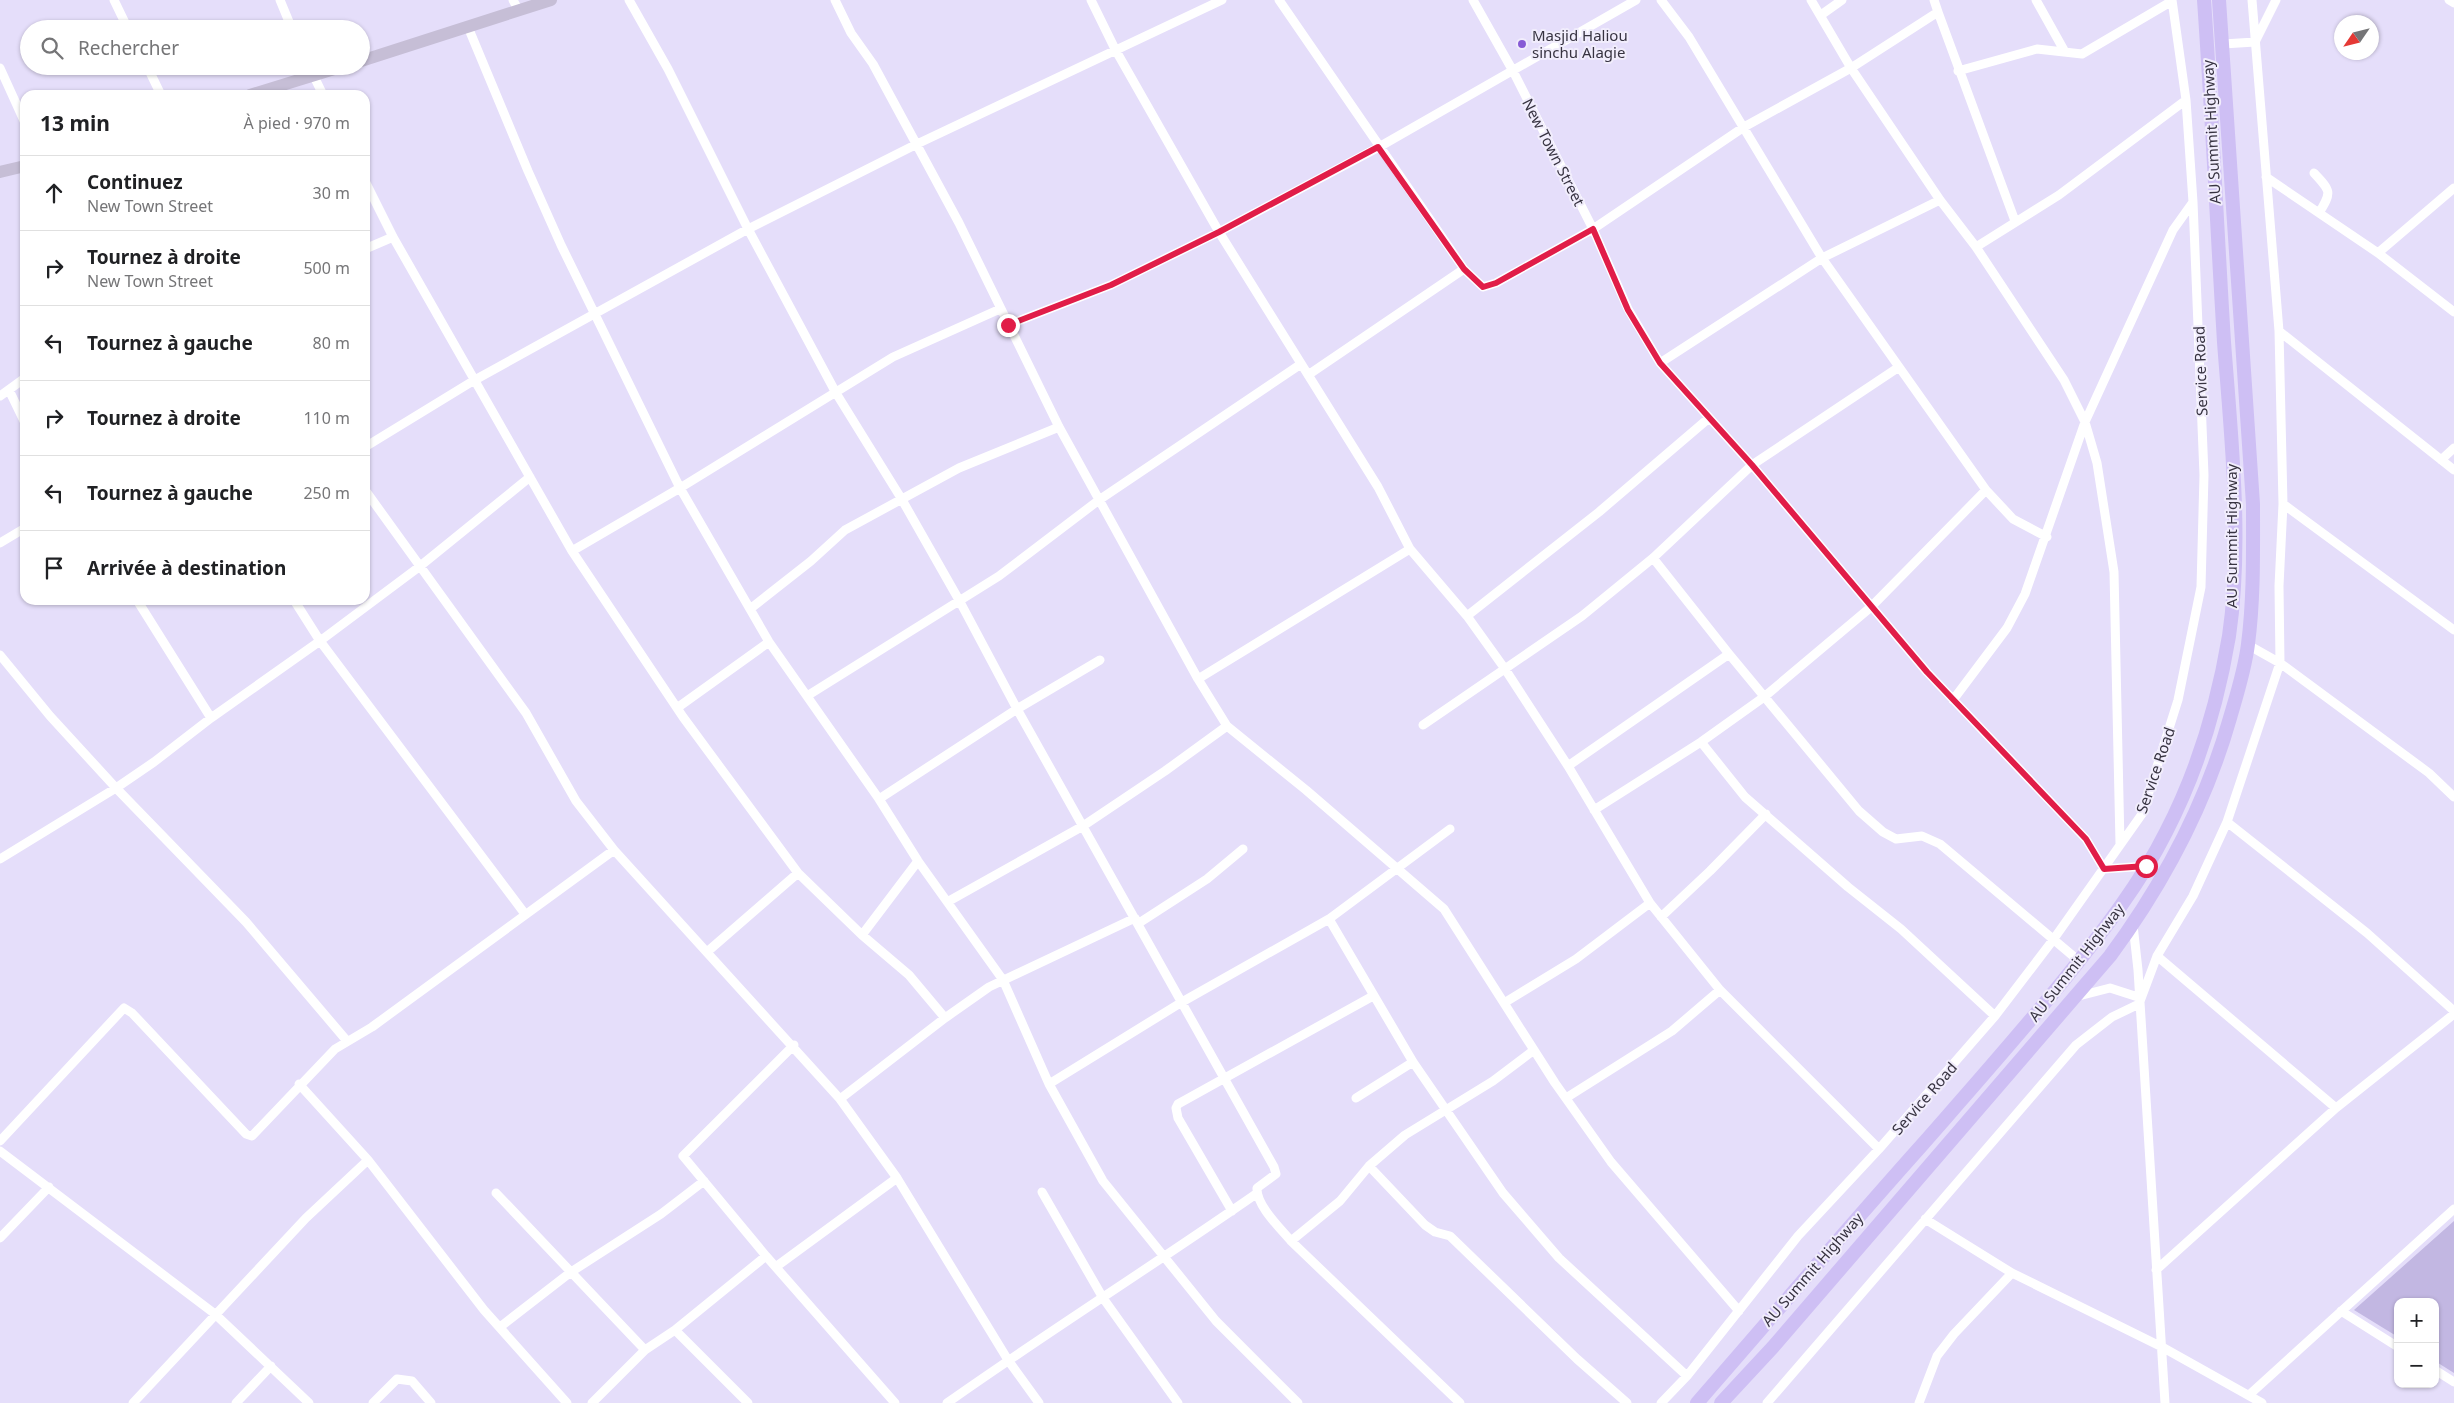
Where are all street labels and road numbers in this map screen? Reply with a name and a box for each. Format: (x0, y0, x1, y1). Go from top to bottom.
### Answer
street label: AU Summit Highway (2197, 59, 2225, 205)
street label: New Town Street (1518, 95, 1590, 210)
street label: Service Road (2188, 326, 2212, 416)
street label: AU Summit Highway (2221, 463, 2241, 608)
street label: Service Road (2131, 724, 2179, 816)
street label: AU Summit Highway (2024, 899, 2129, 1025)
street label: Service Road (1887, 1057, 1961, 1139)
street label: AU Summit Highway (1757, 1208, 1867, 1330)

